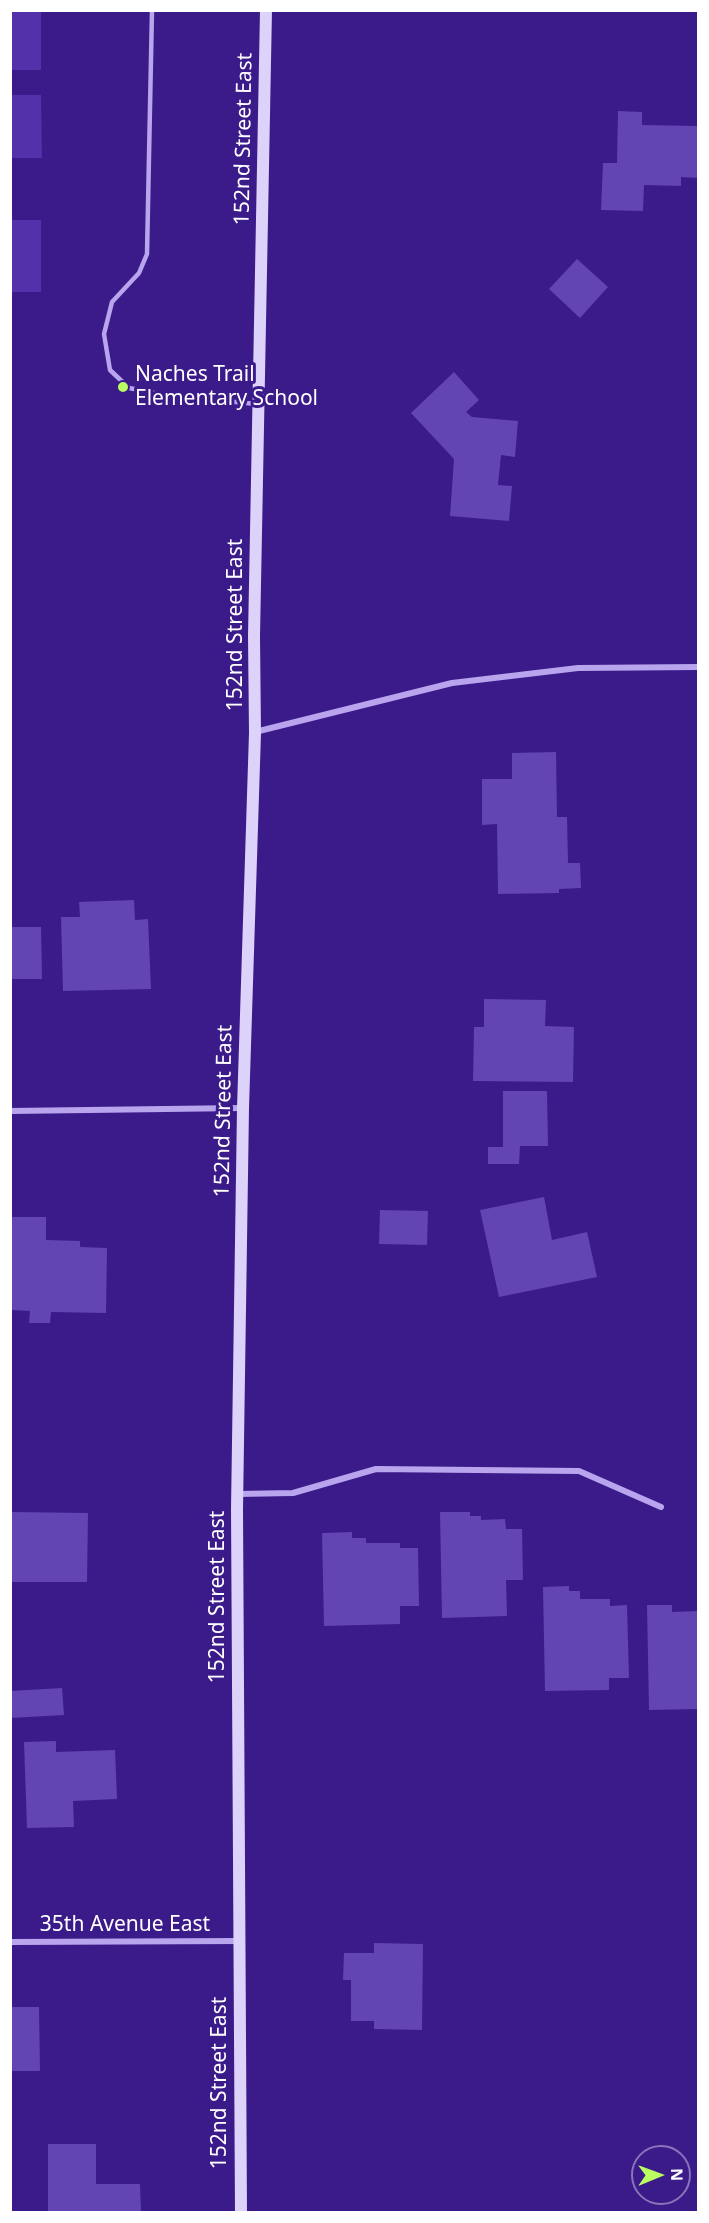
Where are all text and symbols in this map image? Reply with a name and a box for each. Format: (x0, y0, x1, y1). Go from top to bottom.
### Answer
street label: 152nd Street East (230, 53, 258, 225)
place label: Naches Trail Elementary School (135, 362, 318, 412)
marker: Naches Trail Elementary School (116, 380, 130, 394)
street label: 152nd Street East (223, 539, 249, 711)
street label: 152nd Street East (210, 1025, 238, 1197)
street label: 152nd Street East (205, 1511, 231, 1683)
street label: 35th Avenue East (40, 1912, 210, 1938)
street label: 152nd Street East (207, 1997, 233, 2169)
north arrow (631, 2145, 691, 2205)
text: N (666, 2168, 688, 2181)

